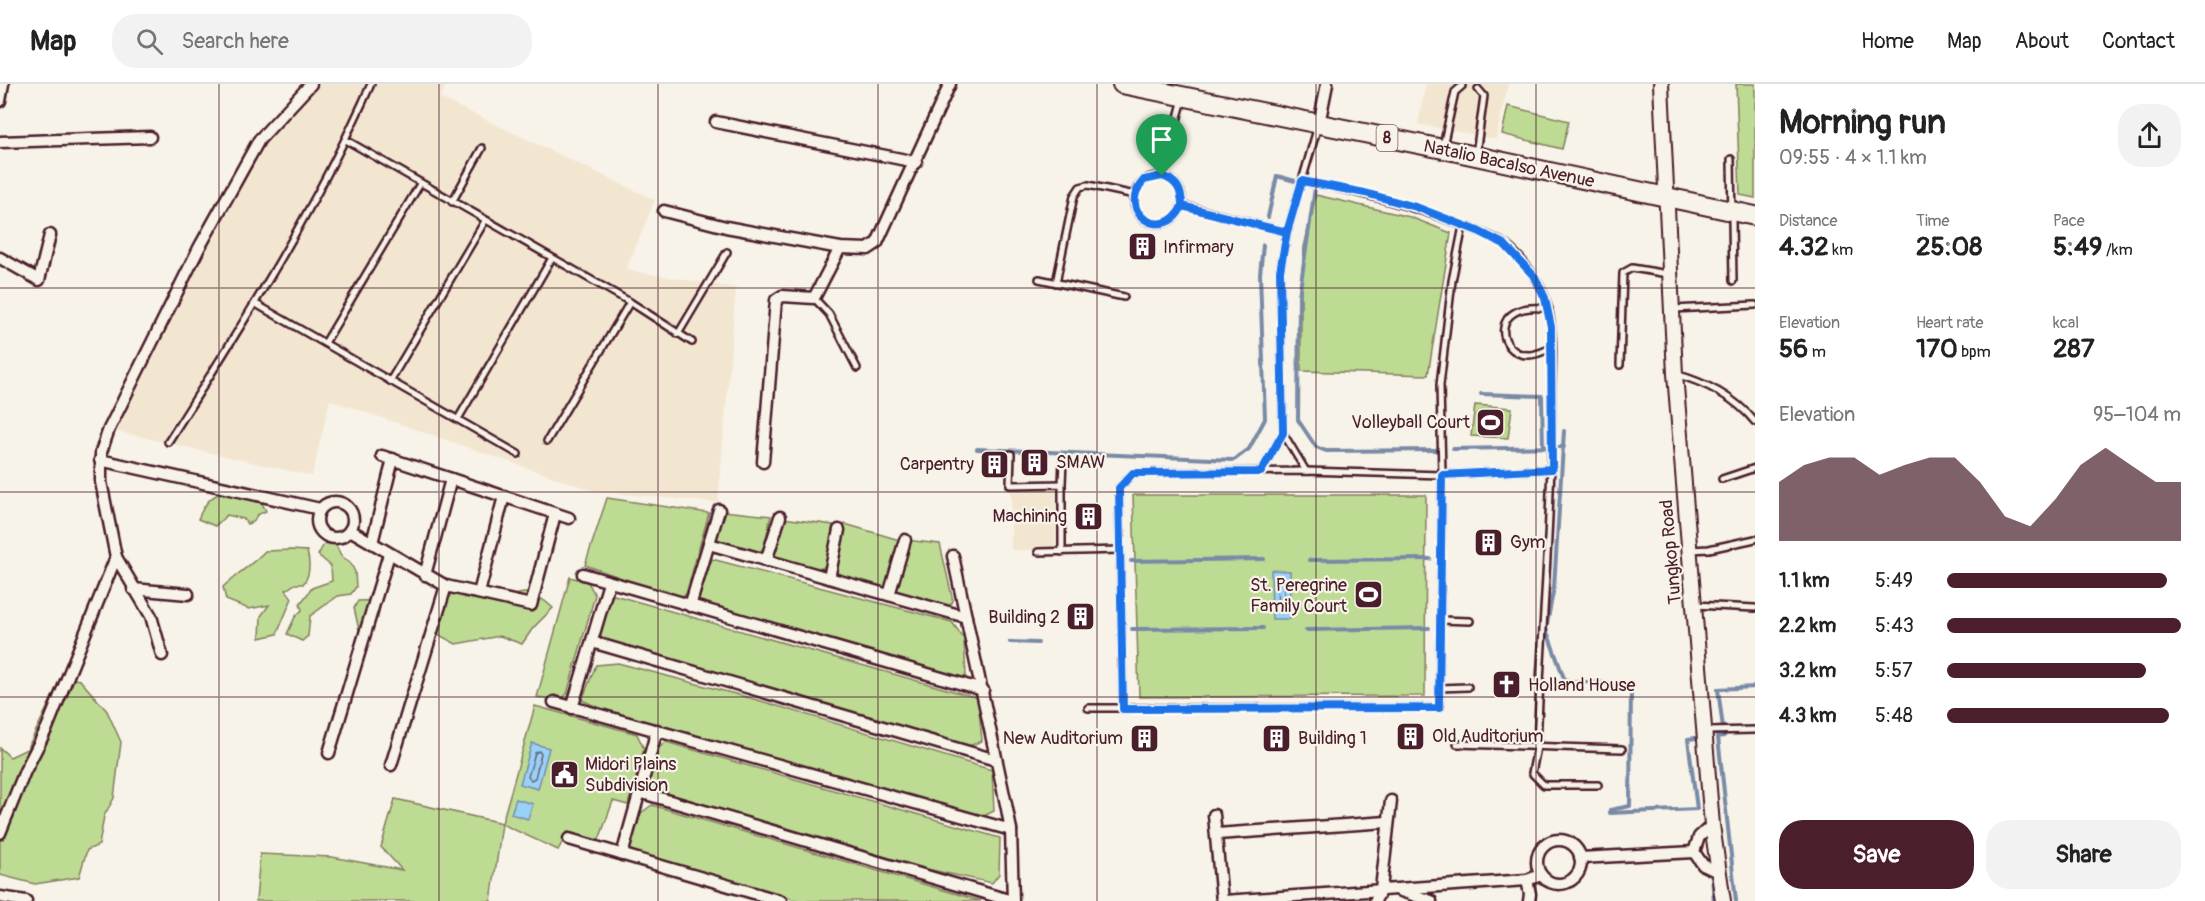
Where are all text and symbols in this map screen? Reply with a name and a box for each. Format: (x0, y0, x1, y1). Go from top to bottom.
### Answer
search box (112, 14, 532, 68)
text: Map (30, 24, 76, 59)
icon: search (133, 25, 166, 58)
text: Search here (181, 27, 289, 55)
text: Home (1861, 28, 1914, 55)
text: Map (1947, 28, 1982, 55)
text: About (2015, 28, 2069, 55)
text: Contact (2102, 28, 2175, 55)
text: Morning run (1779, 102, 1946, 143)
button: share (2118, 104, 2181, 167)
pin (1136, 114, 1187, 176)
icon: arrive (1145, 123, 1178, 156)
road number: 8 (1376, 125, 1398, 151)
street label: Natalio Bacalso Avenue (1422, 135, 1597, 193)
text: 09:55 · 4 × 1.1 km (1779, 145, 1927, 170)
text: Distance (1779, 211, 1838, 231)
text: Time (1916, 211, 1949, 231)
text: Pace (2053, 211, 2085, 231)
building icon: Infirmary (1126, 231, 1158, 263)
text: 4.32 (1779, 231, 1829, 263)
text: 25:08 (1916, 231, 1982, 263)
text: 5:49 (2053, 231, 2103, 263)
place label: Infirmary (1163, 236, 1234, 259)
text: km (1829, 240, 1853, 260)
text: /km (2103, 240, 2133, 260)
text: Elevation (1779, 313, 1840, 333)
text: Heart rate (1916, 313, 1983, 333)
text: kcal (2053, 313, 2079, 333)
text: 56 (1779, 333, 1808, 365)
text: 170 (1916, 333, 1958, 365)
text: 287 (2053, 333, 2094, 365)
text: m (1808, 342, 1826, 362)
text: bpm (1958, 342, 1991, 362)
text: Elevation (1779, 402, 1855, 427)
text: 95–104 m (2093, 402, 2181, 427)
sports icon: Volleyball Court (1475, 406, 1507, 438)
place label: Volleyball Court (1351, 411, 1471, 434)
building icon: SMAW (1019, 446, 1051, 478)
building icon: Carpentry (979, 448, 1011, 480)
place label: SMAW (1056, 451, 1105, 474)
place label: Carpentry (900, 453, 974, 476)
street label: Tungkop Road (1655, 499, 1687, 605)
building icon: Machining (1072, 500, 1104, 532)
place label: Machining (992, 505, 1067, 528)
building icon: Gym (1473, 526, 1505, 558)
place label: Gym (1510, 531, 1546, 554)
text: 1.1 km (1779, 568, 1829, 593)
text: 5:49 (1875, 568, 1913, 593)
place label: St. Peregrine Family Court (1250, 574, 1348, 618)
sports icon: St. Peregrine Family Court (1352, 579, 1384, 611)
building icon: Building 2 (1065, 601, 1097, 633)
place label: Building 2 (988, 606, 1060, 629)
text: 2.2 km (1779, 613, 1836, 638)
text: 5:43 (1875, 613, 1914, 638)
text: 3.2 km (1779, 658, 1836, 683)
text: 5:57 (1875, 658, 1913, 683)
church icon: Holland House (1491, 669, 1523, 701)
place label: Holland House (1528, 674, 1636, 697)
text: 4.3 km (1779, 703, 1837, 728)
text: 5:48 (1875, 703, 1913, 728)
building icon: Old Auditorium (1395, 720, 1427, 752)
building icon: New Auditorium (1128, 722, 1160, 754)
building icon: Building 1 (1261, 722, 1293, 754)
place label: Old Auditorium (1432, 725, 1544, 748)
place label: New Auditorium (1003, 727, 1123, 750)
place label: Building 1 (1298, 727, 1367, 750)
place label: Midori Plains Subdivision (585, 753, 676, 797)
public building icon: Midori Plains Subdivision (548, 758, 580, 790)
button: Save (1779, 820, 1974, 889)
button: Share (1986, 820, 2181, 889)

